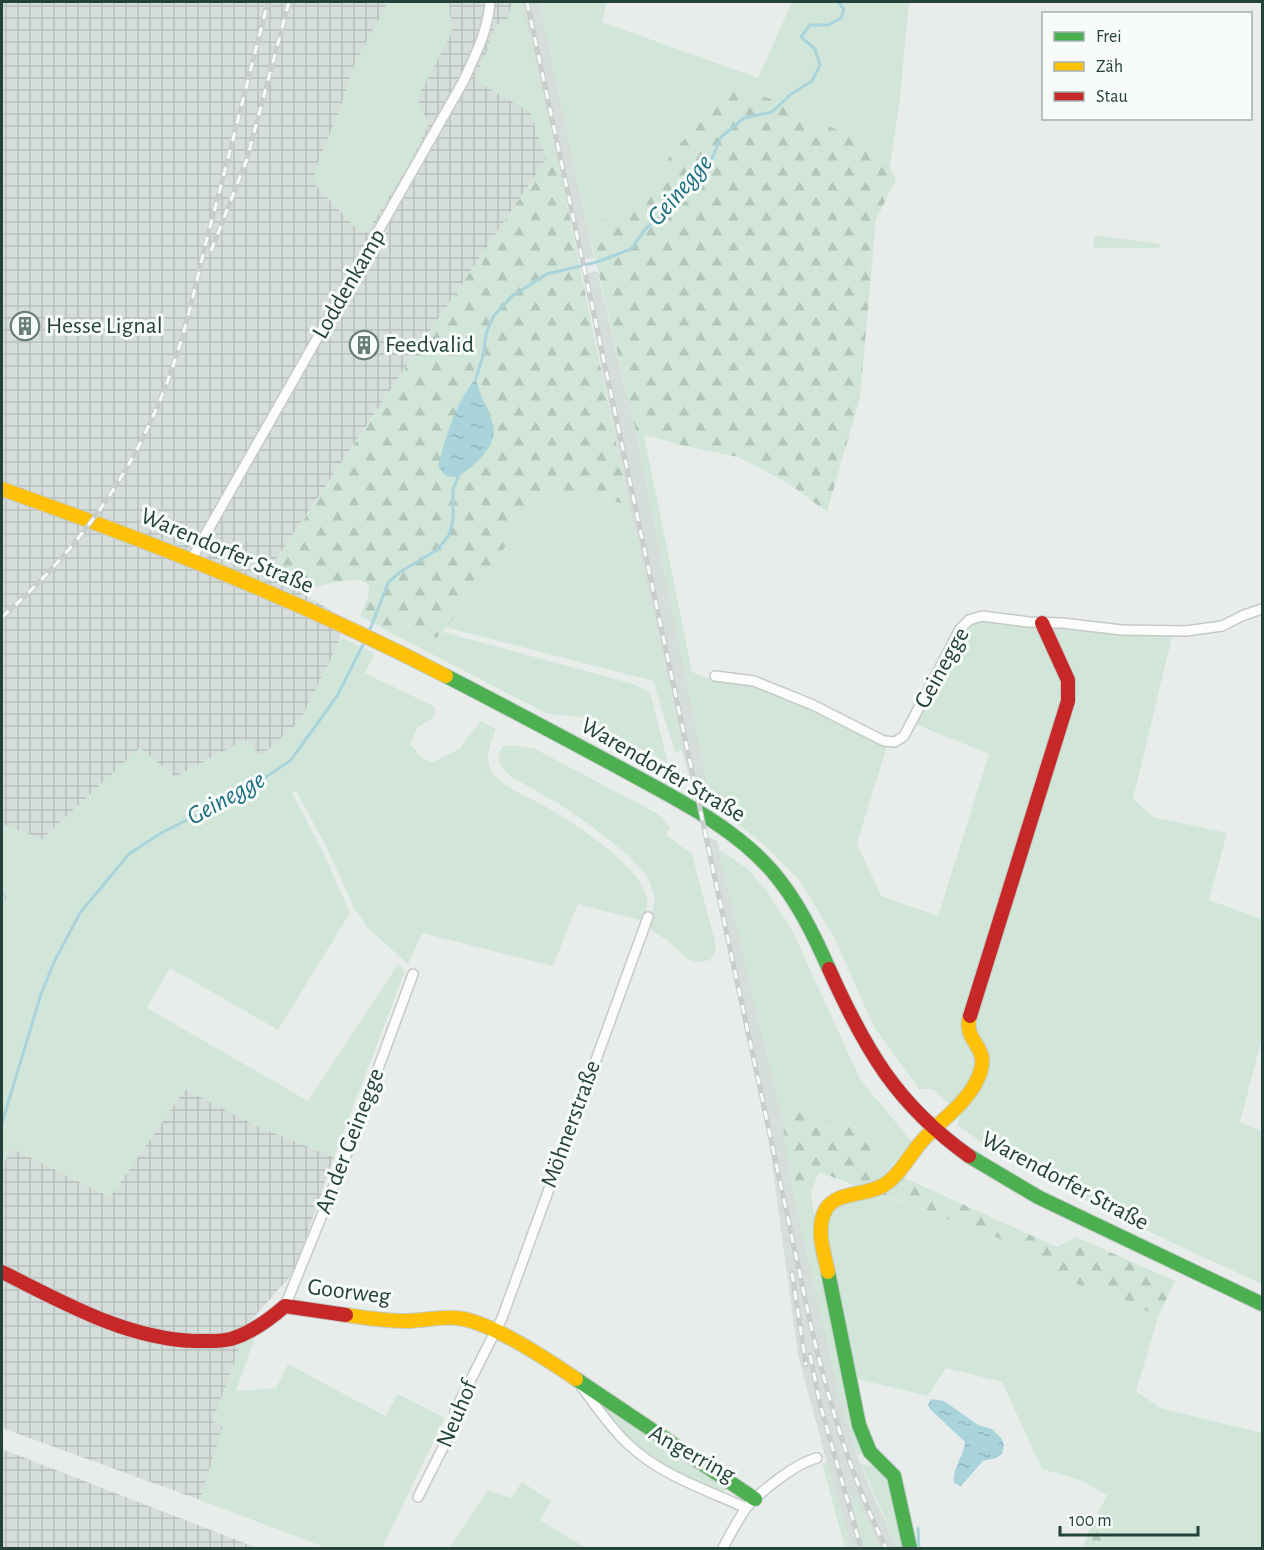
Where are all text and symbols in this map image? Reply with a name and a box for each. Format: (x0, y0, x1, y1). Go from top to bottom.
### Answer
legend (1042, 12, 1252, 120)
text: Frei (1096, 28, 1122, 46)
text: Zäh (1096, 58, 1123, 76)
text: Stau (1096, 88, 1128, 106)
water label: Geinegge (642, 149, 718, 230)
street label: Loddenkamp (308, 225, 390, 343)
building icon: Hesse Lignal (9, 310, 41, 342)
place label: Hesse Lignal (46, 314, 163, 338)
building icon: Feedvalid (348, 329, 380, 361)
place label: Feedvalid (385, 333, 474, 357)
street label: Warendorfer Straße (137, 504, 317, 598)
street label: Geinegge (910, 624, 974, 712)
street label: Warendorfer Straße (577, 713, 749, 827)
water label: Geinegge (183, 766, 269, 830)
street label: Möhnerstraße (537, 1057, 605, 1191)
street label: An der Geinegge (311, 1065, 389, 1217)
street label: Warendorfer Straße (977, 1127, 1153, 1235)
street label: Goorweg (306, 1275, 392, 1309)
street label: Neuhof (432, 1375, 482, 1451)
street label: Angerring (645, 1421, 739, 1487)
scale bar (1060, 1499, 1198, 1537)
text: 100 m (1069, 1512, 1112, 1530)

